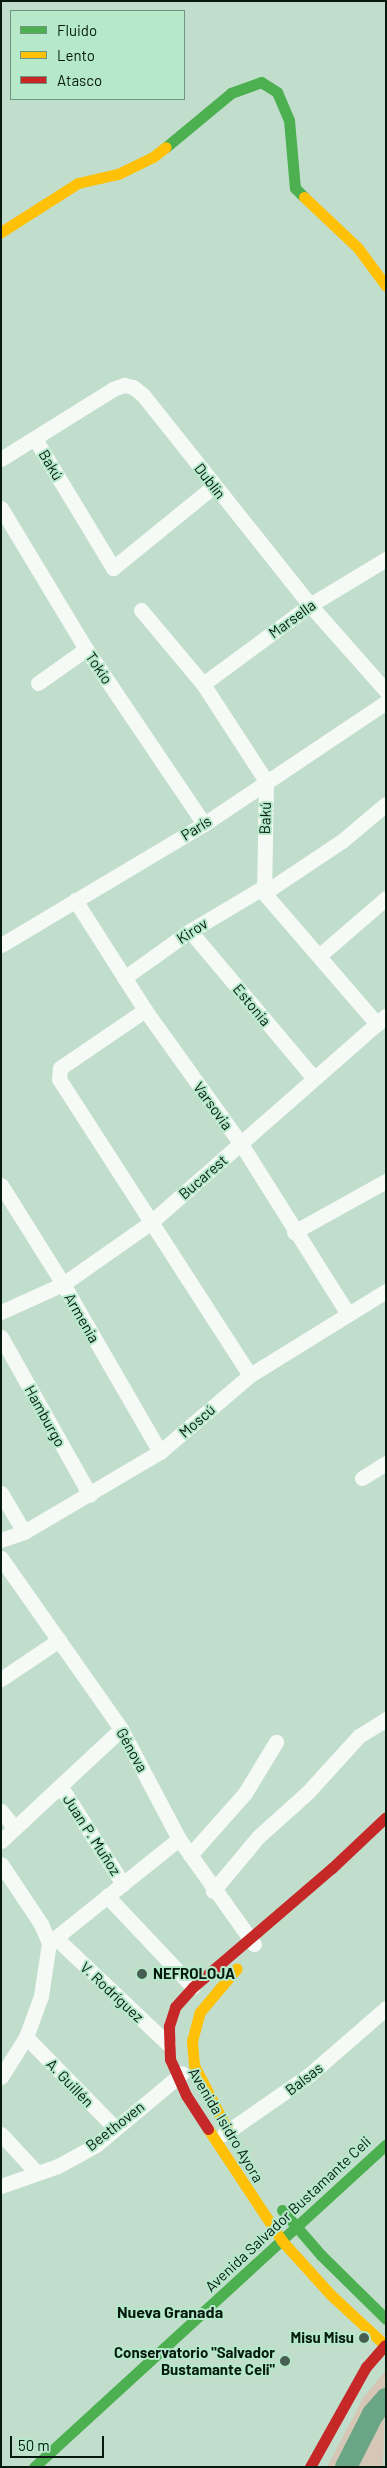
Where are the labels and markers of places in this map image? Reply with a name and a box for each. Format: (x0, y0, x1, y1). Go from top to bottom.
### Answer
place label: NEFROLOJA (153, 1965, 235, 1983)
marker: NEFROLOJA (135, 1967, 149, 1981)
place label: Misu Misu (290, 2329, 354, 2347)
marker: Misu Misu (358, 2332, 370, 2344)
place label: Conservatorio "Salvador Bustamante Celi" (114, 2343, 275, 2378)
marker: Conservatorio "Salvador Bustamante Celi" (279, 2355, 291, 2367)

